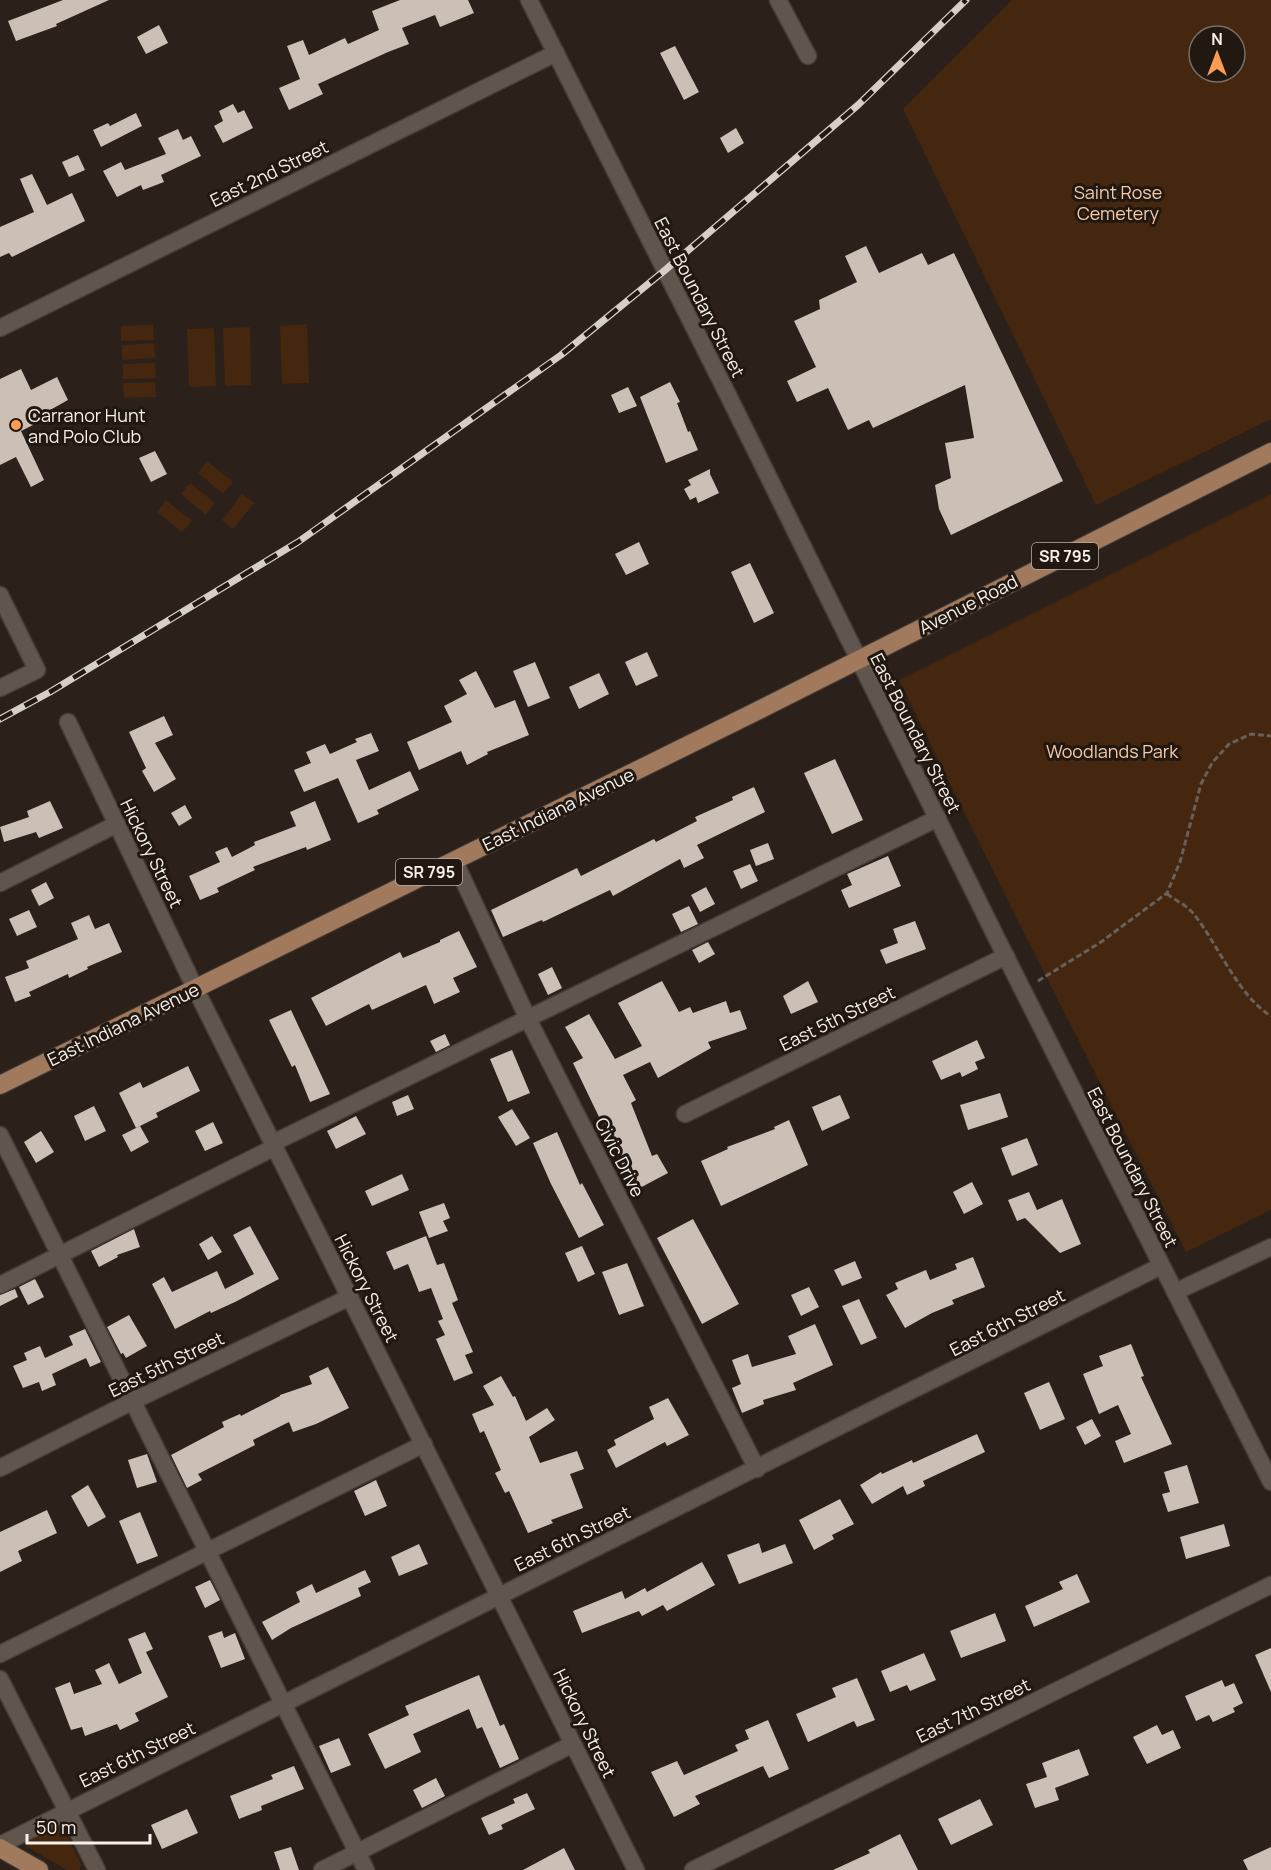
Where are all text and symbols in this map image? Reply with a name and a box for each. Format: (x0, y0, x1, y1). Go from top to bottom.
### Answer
north arrow (1187, 24, 1247, 84)
text: N (1211, 28, 1223, 50)
street label: East 2nd Street (206, 134, 332, 212)
park label: Saint Rose Cemetery (1074, 180, 1162, 225)
street label: East Boundary Street (649, 213, 751, 381)
place label: Carranor Hunt and Polo Club (28, 403, 146, 448)
marker: Carranor Hunt and Polo Club (9, 418, 23, 432)
road number: SR 795 (1032, 543, 1098, 569)
street label: Avenue Road (914, 569, 1022, 639)
street label: East Boundary Street (865, 649, 967, 817)
park label: Woodlands Park (1046, 739, 1179, 763)
street label: East Indiana Avenue (478, 762, 638, 856)
street label: Hickory Street (115, 795, 189, 911)
road number: SR 795 (396, 859, 462, 885)
street label: East Indiana Avenue (43, 977, 203, 1071)
street label: East 5th Street (775, 980, 899, 1056)
street label: East Boundary Street (1082, 1083, 1184, 1251)
street label: Civic Drive (590, 1113, 650, 1201)
street label: Hickory Street (329, 1230, 405, 1346)
street label: East 6th Street (945, 1283, 1069, 1361)
street label: East 5th Street (104, 1326, 228, 1402)
street label: East 6th Street (510, 1500, 634, 1576)
street label: Hickory Street (548, 1665, 622, 1781)
street label: East 7th Street (912, 1672, 1034, 1748)
street label: East 6th Street (75, 1716, 199, 1792)
scale bar (27, 1807, 150, 1845)
text: 50 m (36, 1815, 76, 1839)

